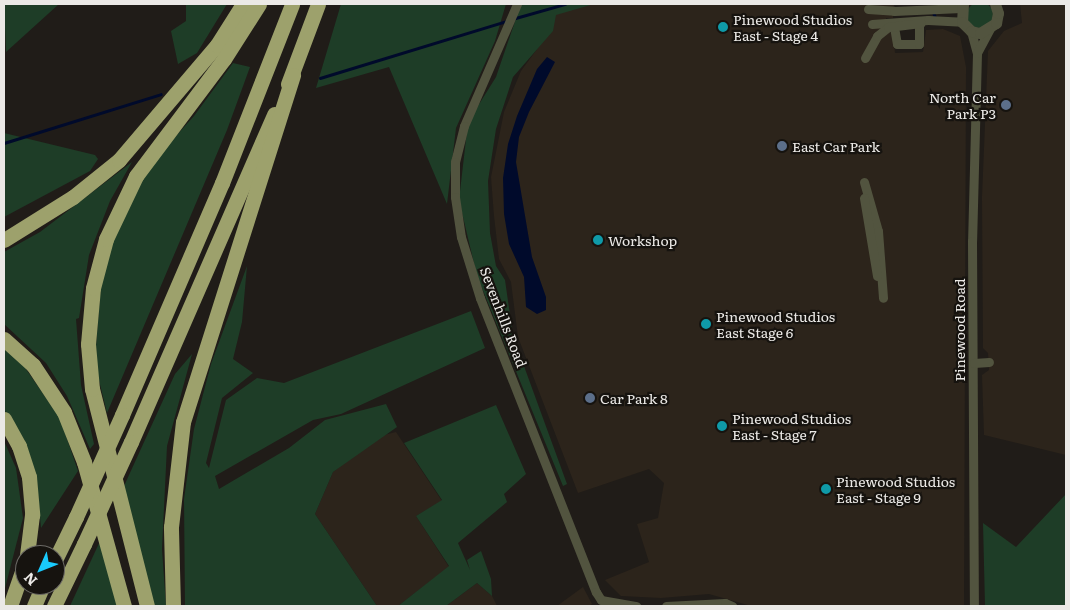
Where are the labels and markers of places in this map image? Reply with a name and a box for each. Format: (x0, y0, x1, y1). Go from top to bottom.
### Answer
place label: Pinewood Studios East - Stage 4 (733, 11, 852, 44)
marker: Pinewood Studios East - Stage 4 (717, 21, 729, 33)
place label: North Car Park P3 (929, 89, 996, 121)
marker: North Car Park P3 (1000, 99, 1012, 111)
place label: East Car Park (792, 138, 880, 154)
marker: East Car Park (776, 140, 788, 152)
place label: Workshop (608, 232, 677, 248)
marker: Workshop (592, 234, 604, 246)
place label: Pinewood Studios East Stage 6 (716, 308, 835, 341)
marker: Pinewood Studios East Stage 6 (700, 318, 712, 330)
place label: Car Park 8 (600, 390, 668, 406)
marker: Car Park 8 (584, 392, 596, 404)
place label: Pinewood Studios East - Stage 7 (732, 410, 851, 442)
marker: Pinewood Studios East - Stage 7 (716, 420, 728, 432)
place label: Pinewood Studios East - Stage 9 (836, 473, 955, 506)
marker: Pinewood Studios East - Stage 9 (820, 483, 832, 495)

